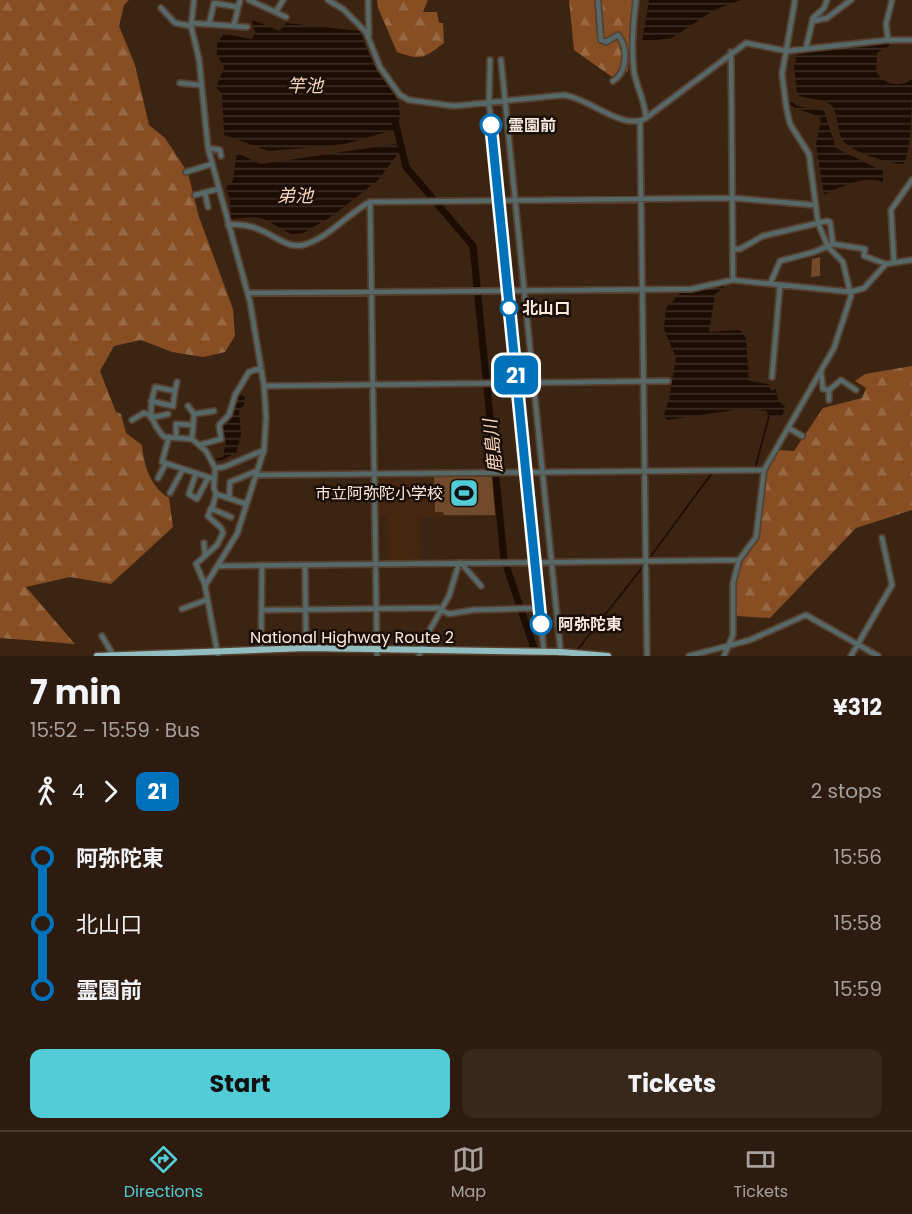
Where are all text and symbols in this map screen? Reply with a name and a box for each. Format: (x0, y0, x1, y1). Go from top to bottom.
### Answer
water label: 竿池 (287, 73, 325, 98)
marker: 霊園前 (480, 114, 502, 136)
place label: 霊園前 (508, 114, 556, 137)
water label: 弟池 (277, 183, 315, 208)
place label: 北山口 (522, 297, 570, 320)
marker: 北山口 (500, 299, 518, 317)
line badge: 21 (489, 356, 543, 394)
text: 21 (506, 361, 526, 390)
water label: 鹿島川 (477, 416, 508, 474)
sports icon: 市立阿弥陀小学校 (448, 477, 480, 509)
place label: 市立阿弥陀小学校 (315, 482, 443, 505)
marker: 阿弥陀東 (530, 613, 552, 635)
place label: 阿弥陀東 (558, 613, 622, 636)
street label: National Highway Route 2 (250, 626, 454, 649)
text: 7 min (30, 669, 122, 716)
text: ¥312 (833, 692, 882, 723)
text: 15:52 – 15:59 · Bus (30, 716, 200, 744)
icon: walk (30, 775, 63, 808)
icon: forward (94, 775, 127, 808)
text: 4 (72, 777, 85, 805)
text: 21 (148, 777, 167, 806)
text: 2 stops (811, 777, 882, 805)
text: 阿弥陀東 (76, 843, 164, 874)
text: 15:56 (834, 843, 882, 871)
text: 北山口 (76, 909, 142, 940)
text: 15:58 (834, 909, 882, 937)
text: 霊園前 (76, 975, 142, 1006)
text: 15:59 (834, 975, 882, 1003)
button: Start (30, 1049, 450, 1118)
button: Tickets (462, 1049, 882, 1118)
tab: Directions (124, 1143, 203, 1204)
tab: Map (451, 1143, 486, 1204)
tab: Tickets (734, 1143, 788, 1204)

